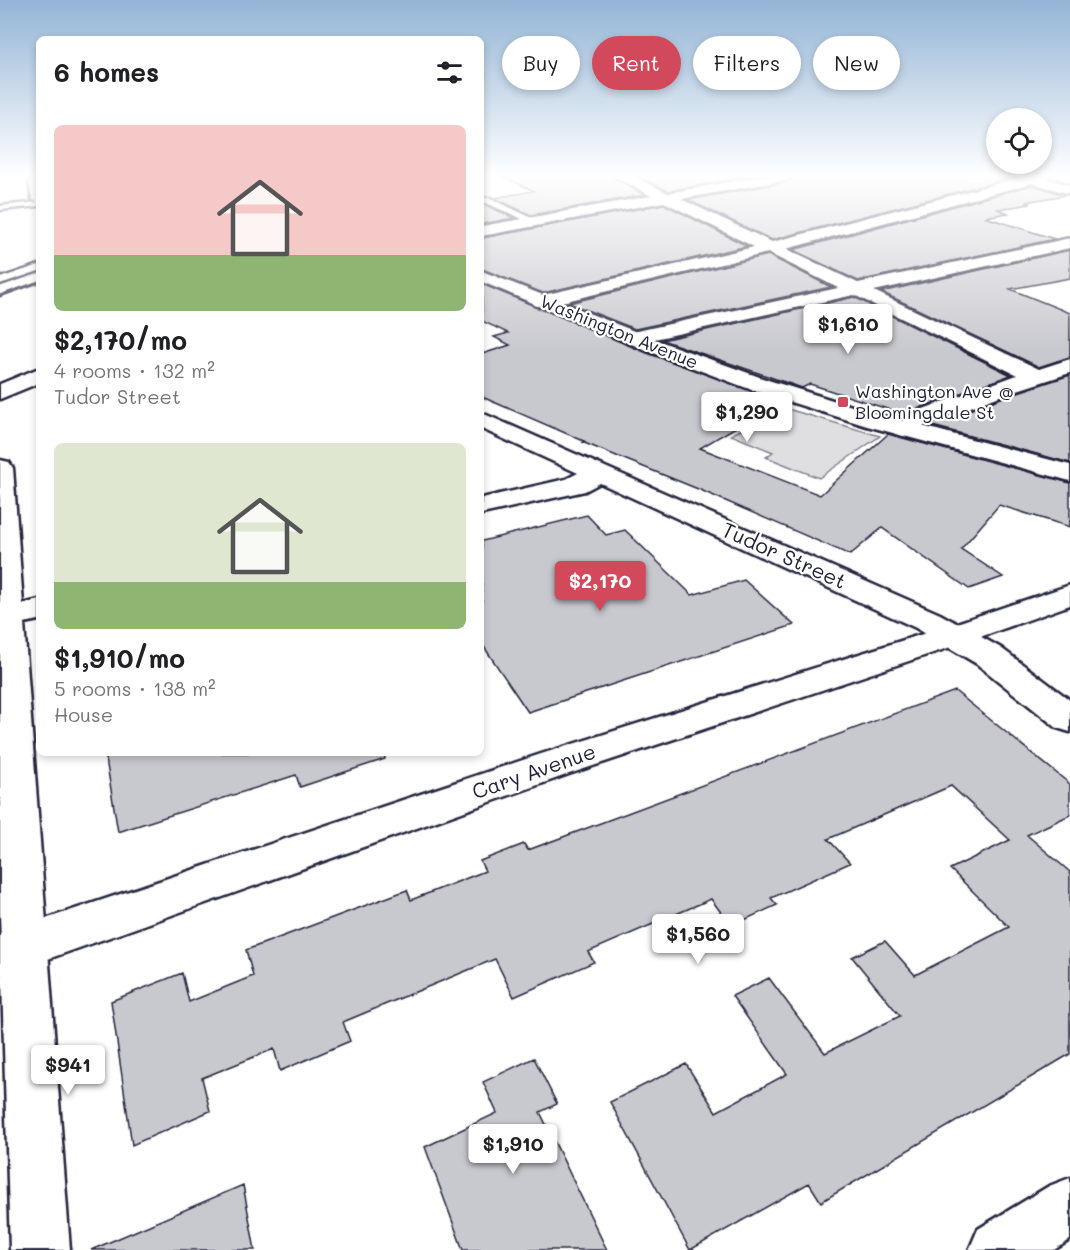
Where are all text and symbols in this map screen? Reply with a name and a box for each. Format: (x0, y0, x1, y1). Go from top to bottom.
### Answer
chip: Buy (502, 36, 580, 90)
chip: Rent (592, 36, 681, 90)
chip: Filters (693, 36, 801, 90)
chip: New (813, 36, 900, 90)
text: 6 homes (54, 55, 159, 89)
icon: filters (433, 56, 466, 89)
map controls (986, 108, 1052, 174)
button: locate (986, 108, 1052, 174)
icon: home (206, 164, 314, 272)
street label: Washington Avenue (537, 288, 702, 374)
pin: $1,610 (799, 304, 897, 355)
text: $1,610 (817, 310, 879, 336)
text: $2,170/mo (54, 323, 187, 357)
text: 4 rooms · 132 m² (54, 357, 215, 383)
place label: Washington Ave @ Bloomingdale St (855, 379, 1014, 424)
text: Tudor Street (54, 383, 181, 409)
pin: $1,290 (698, 392, 796, 443)
marker: Washington Ave @ Bloomingdale St (836, 395, 850, 409)
text: $1,290 (715, 398, 779, 424)
icon: home (206, 482, 314, 590)
street label: Tudor Street (718, 515, 851, 594)
pin: $2,170 (551, 561, 649, 612)
text: $2,170 (569, 567, 631, 593)
text: $1,910/mo (54, 641, 185, 675)
text: 5 rooms · 138 m² (54, 675, 216, 701)
text: House (54, 701, 113, 727)
street label: Cary Avenue (468, 737, 599, 804)
pin: $1,560 (649, 914, 747, 965)
text: $1,560 (666, 920, 730, 946)
pin: $941 (32, 1045, 104, 1096)
text: $941 (45, 1051, 91, 1077)
pin: $1,910 (464, 1124, 562, 1175)
text: $1,910 (482, 1130, 544, 1156)

